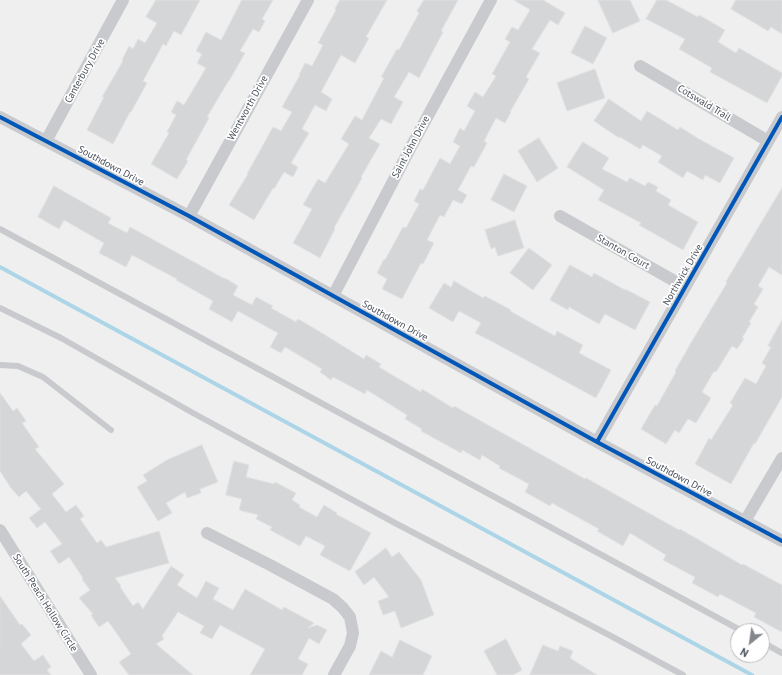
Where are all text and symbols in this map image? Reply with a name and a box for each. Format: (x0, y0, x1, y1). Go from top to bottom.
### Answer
street label: Canterbury Drive (62, 37, 108, 105)
street label: Wentworth Drive (225, 74, 271, 142)
street label: Cotswald Trail (675, 82, 733, 124)
street label: Saint John Drive (390, 114, 432, 180)
street label: Southdown Drive (76, 143, 146, 189)
street label: Stanton Court (594, 232, 652, 272)
street label: Northwick Drive (661, 242, 705, 308)
street label: Southdown Drive (360, 298, 430, 344)
street label: Southdown Drive (644, 454, 714, 500)
street label: South Peach Hollow Circle (10, 552, 80, 654)
north arrow (730, 623, 770, 663)
text: N (738, 645, 751, 660)

